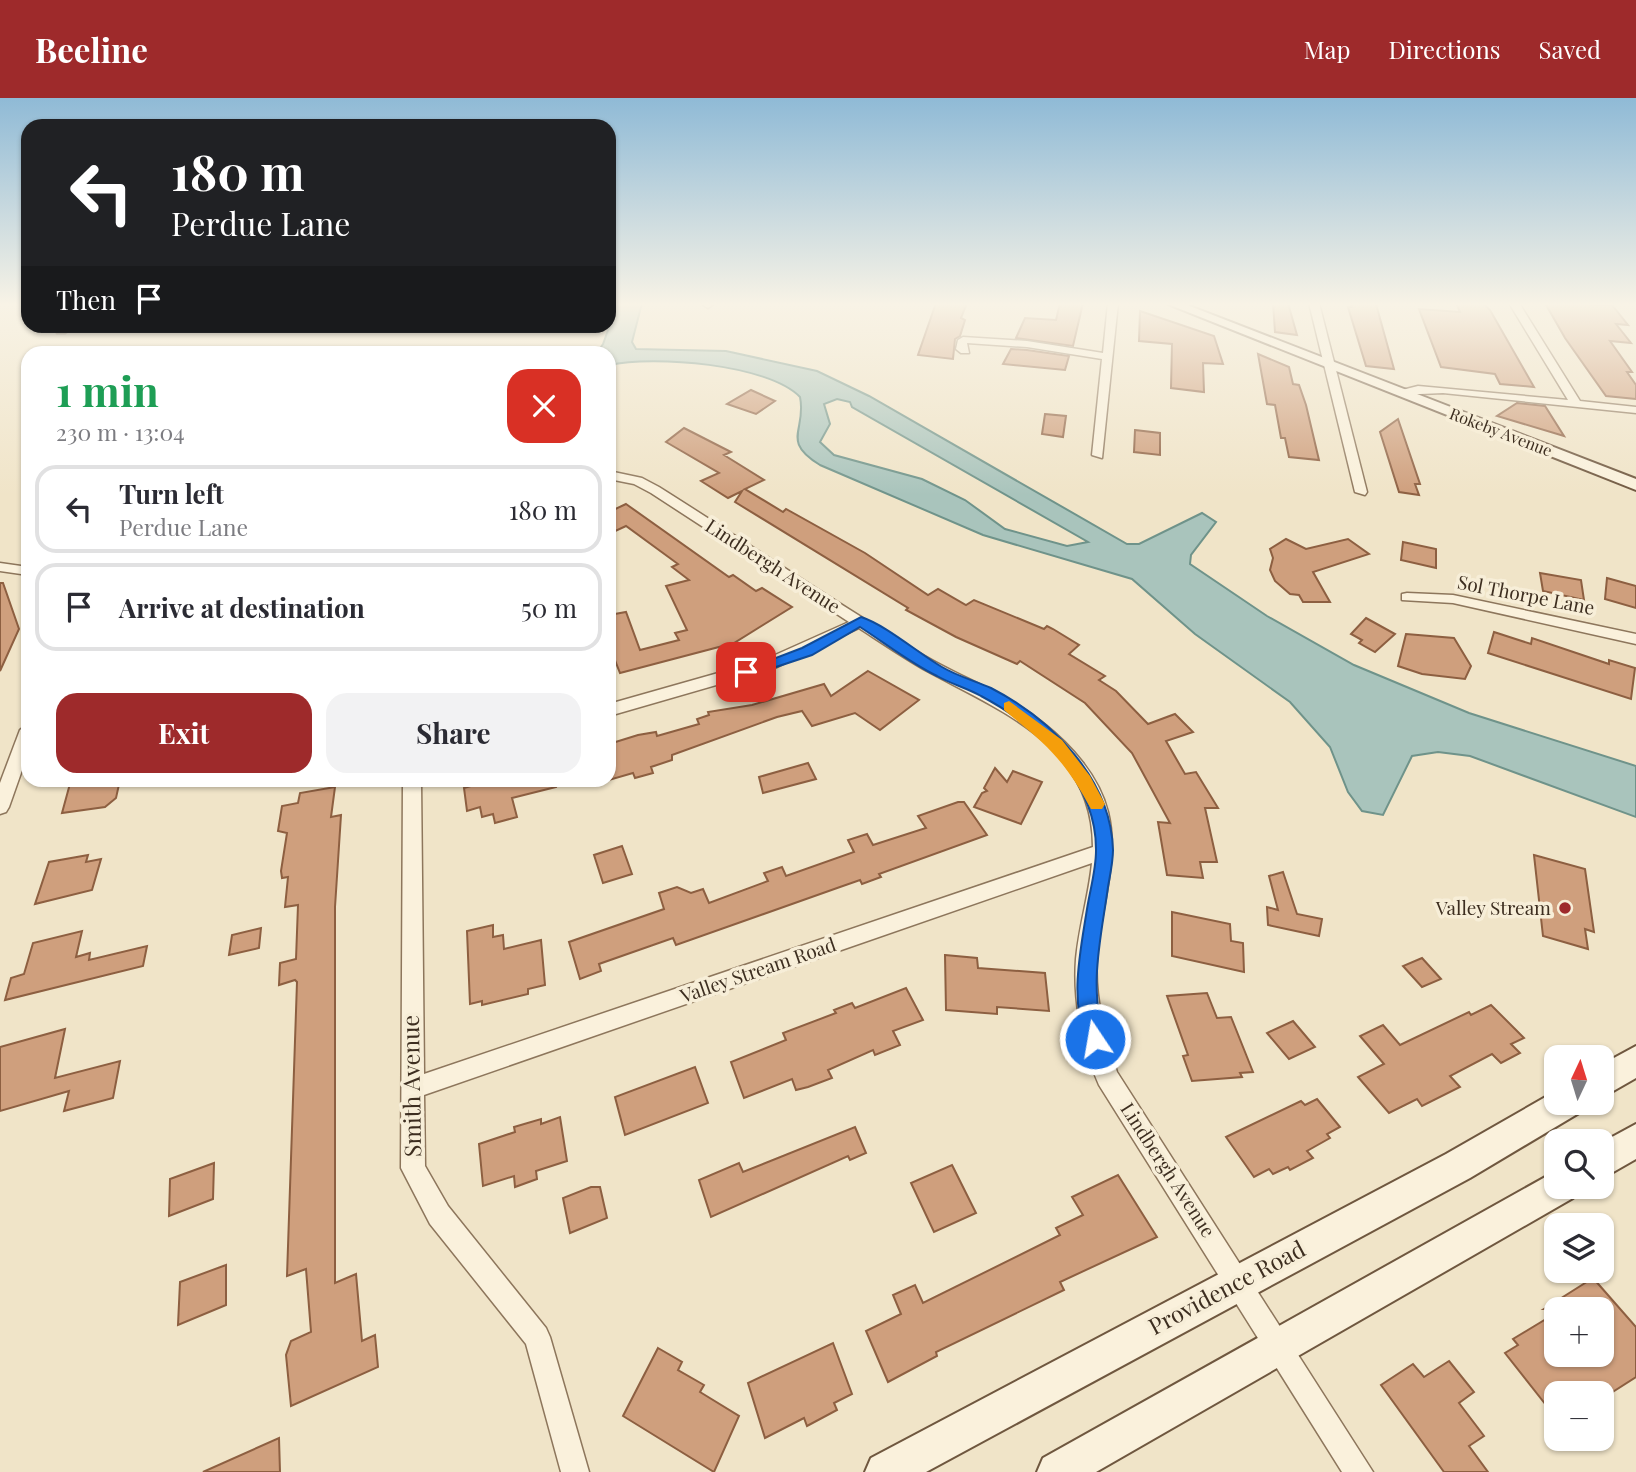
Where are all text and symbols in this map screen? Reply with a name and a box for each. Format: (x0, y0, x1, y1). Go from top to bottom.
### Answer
text: Beeline (35, 27, 148, 71)
text: Map (1304, 33, 1350, 65)
text: Directions (1388, 33, 1501, 65)
text: Saved (1539, 33, 1601, 65)
text: 180 m (171, 138, 305, 203)
icon: left (56, 147, 147, 238)
text: Perdue Lane (171, 201, 351, 244)
icon: arrive (130, 280, 168, 318)
text: Then (56, 282, 116, 317)
text: 1 min (56, 362, 159, 418)
button: close (507, 369, 581, 443)
street label: Rokeby Avenue (1447, 402, 1555, 461)
text: 230 m · 13:04 (56, 416, 185, 447)
text: Turn left (119, 476, 224, 511)
icon: left (60, 490, 98, 528)
text: 180 m (509, 492, 577, 527)
text: Perdue Lane (119, 511, 248, 542)
street label: Lindbergh Avenue (701, 512, 846, 619)
street label: Sol Thorpe Lane (1456, 568, 1597, 620)
icon: arrive (60, 588, 98, 626)
text: Arrive at destination (119, 590, 365, 625)
text: 50 m (521, 590, 577, 625)
pin (716, 642, 776, 702)
icon: arrive (727, 653, 765, 691)
button: Exit (56, 693, 312, 773)
button: Share (326, 693, 581, 773)
place label: Valley Stream (1435, 894, 1551, 920)
marker: Valley Stream (1557, 900, 1573, 916)
street label: Valley Stream Road (675, 930, 839, 1008)
position arrow (1058, 1002, 1132, 1076)
street label: Smith Avenue (394, 1015, 427, 1157)
north arrow (1544, 1045, 1614, 1115)
map controls (1544, 1045, 1614, 1451)
street label: Lindbergh Avenue (1115, 1097, 1222, 1242)
button: search (1544, 1129, 1614, 1199)
button: layers (1544, 1213, 1614, 1283)
street label: Providence Road (1143, 1232, 1310, 1341)
button: + (1544, 1297, 1614, 1367)
button: − (1544, 1381, 1614, 1451)

